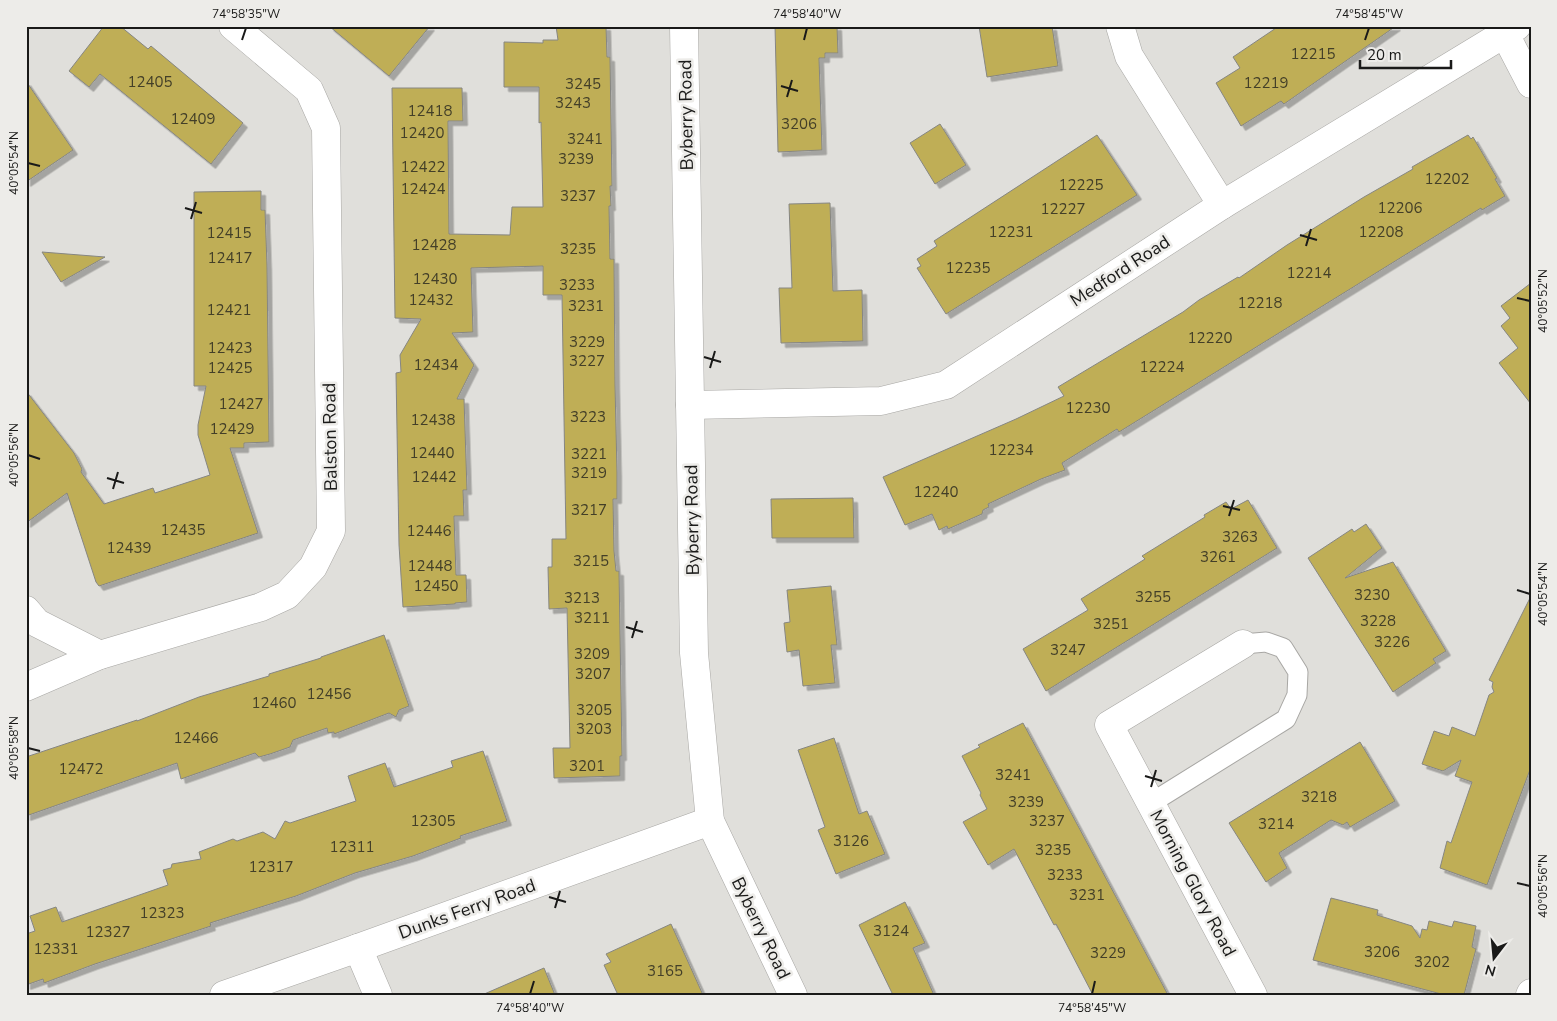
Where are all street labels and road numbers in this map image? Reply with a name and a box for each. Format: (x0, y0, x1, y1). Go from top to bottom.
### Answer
street label: Byberry Road (673, 59, 699, 171)
street label: Medford Road (1065, 230, 1175, 312)
street label: Balston Road (317, 383, 343, 491)
street label: Byberry Road (679, 464, 705, 576)
street label: Morning Glory Road (1144, 806, 1242, 960)
street label: Dunks Ferry Road (395, 873, 539, 945)
street label: Byberry Road (726, 873, 796, 983)

